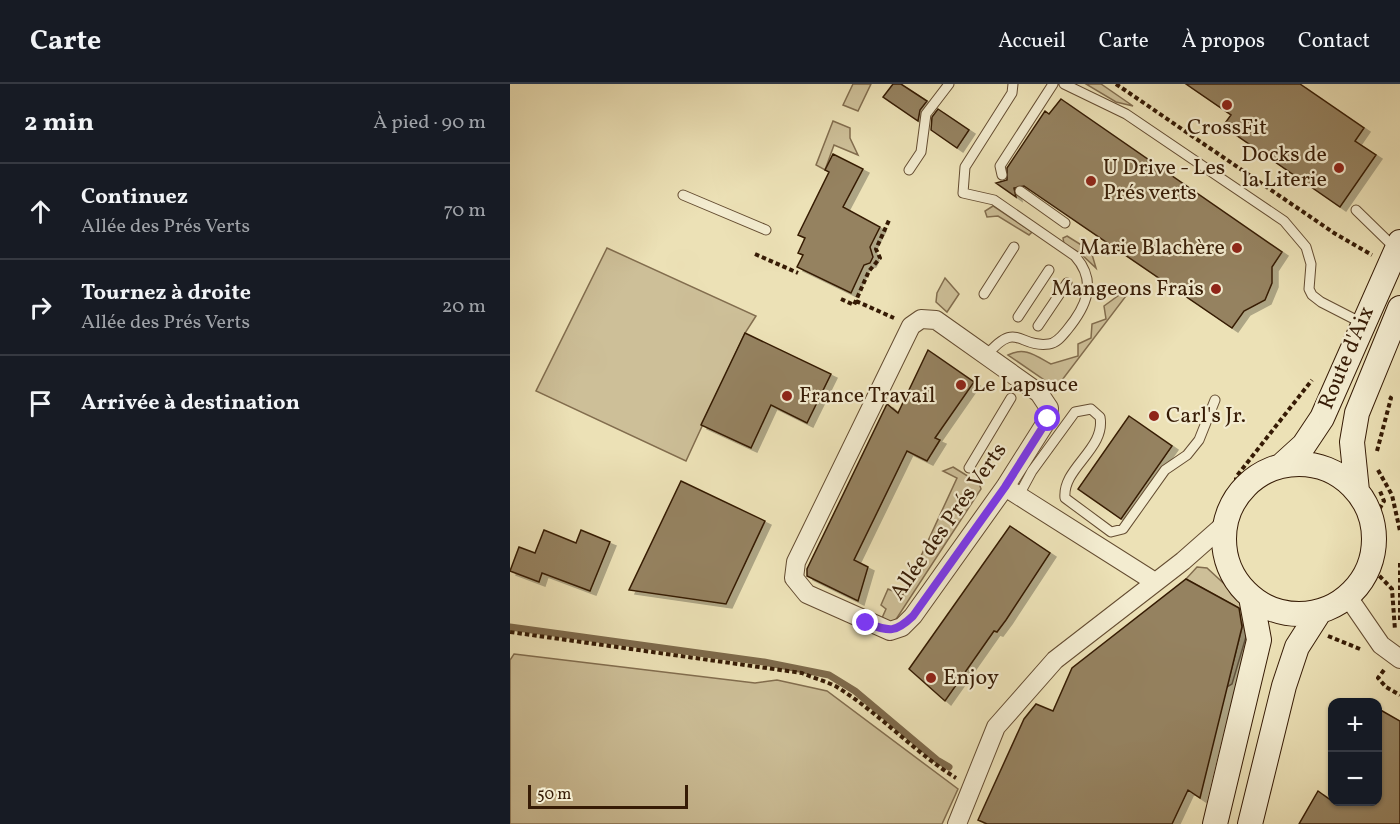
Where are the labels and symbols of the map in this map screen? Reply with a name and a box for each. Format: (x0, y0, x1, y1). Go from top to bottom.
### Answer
marker: CrossFit (1220, 98, 1234, 112)
place label: CrossFit (1187, 113, 1267, 144)
place label: Docks de la Literie (1241, 140, 1327, 196)
place label: U Drive - Les Prés verts (1103, 153, 1225, 209)
marker: Docks de la Literie (1332, 161, 1346, 175)
marker: U Drive - Les Prés verts (1084, 174, 1098, 188)
place label: Marie Blachère (1079, 233, 1225, 264)
marker: Marie Blachère (1230, 241, 1244, 255)
place label: Mangeons Frais (1051, 274, 1204, 305)
marker: Mangeons Frais (1209, 282, 1223, 296)
street label: Route d'Aix (1311, 302, 1383, 414)
place label: Le Lapsuce (973, 370, 1078, 401)
marker: Le Lapsuce (954, 378, 968, 392)
place label: France Travail (799, 381, 935, 412)
marker: France Travail (780, 389, 794, 403)
place label: Carl's Jr. (1166, 401, 1246, 432)
route start (1034, 405, 1060, 431)
marker: Carl's Jr. (1147, 409, 1161, 423)
street label: Allée des Prés Verts (883, 437, 1015, 607)
route end (852, 609, 878, 635)
place label: Enjoy (943, 663, 999, 694)
marker: Enjoy (924, 671, 938, 685)
scale bar (528, 782, 688, 810)

